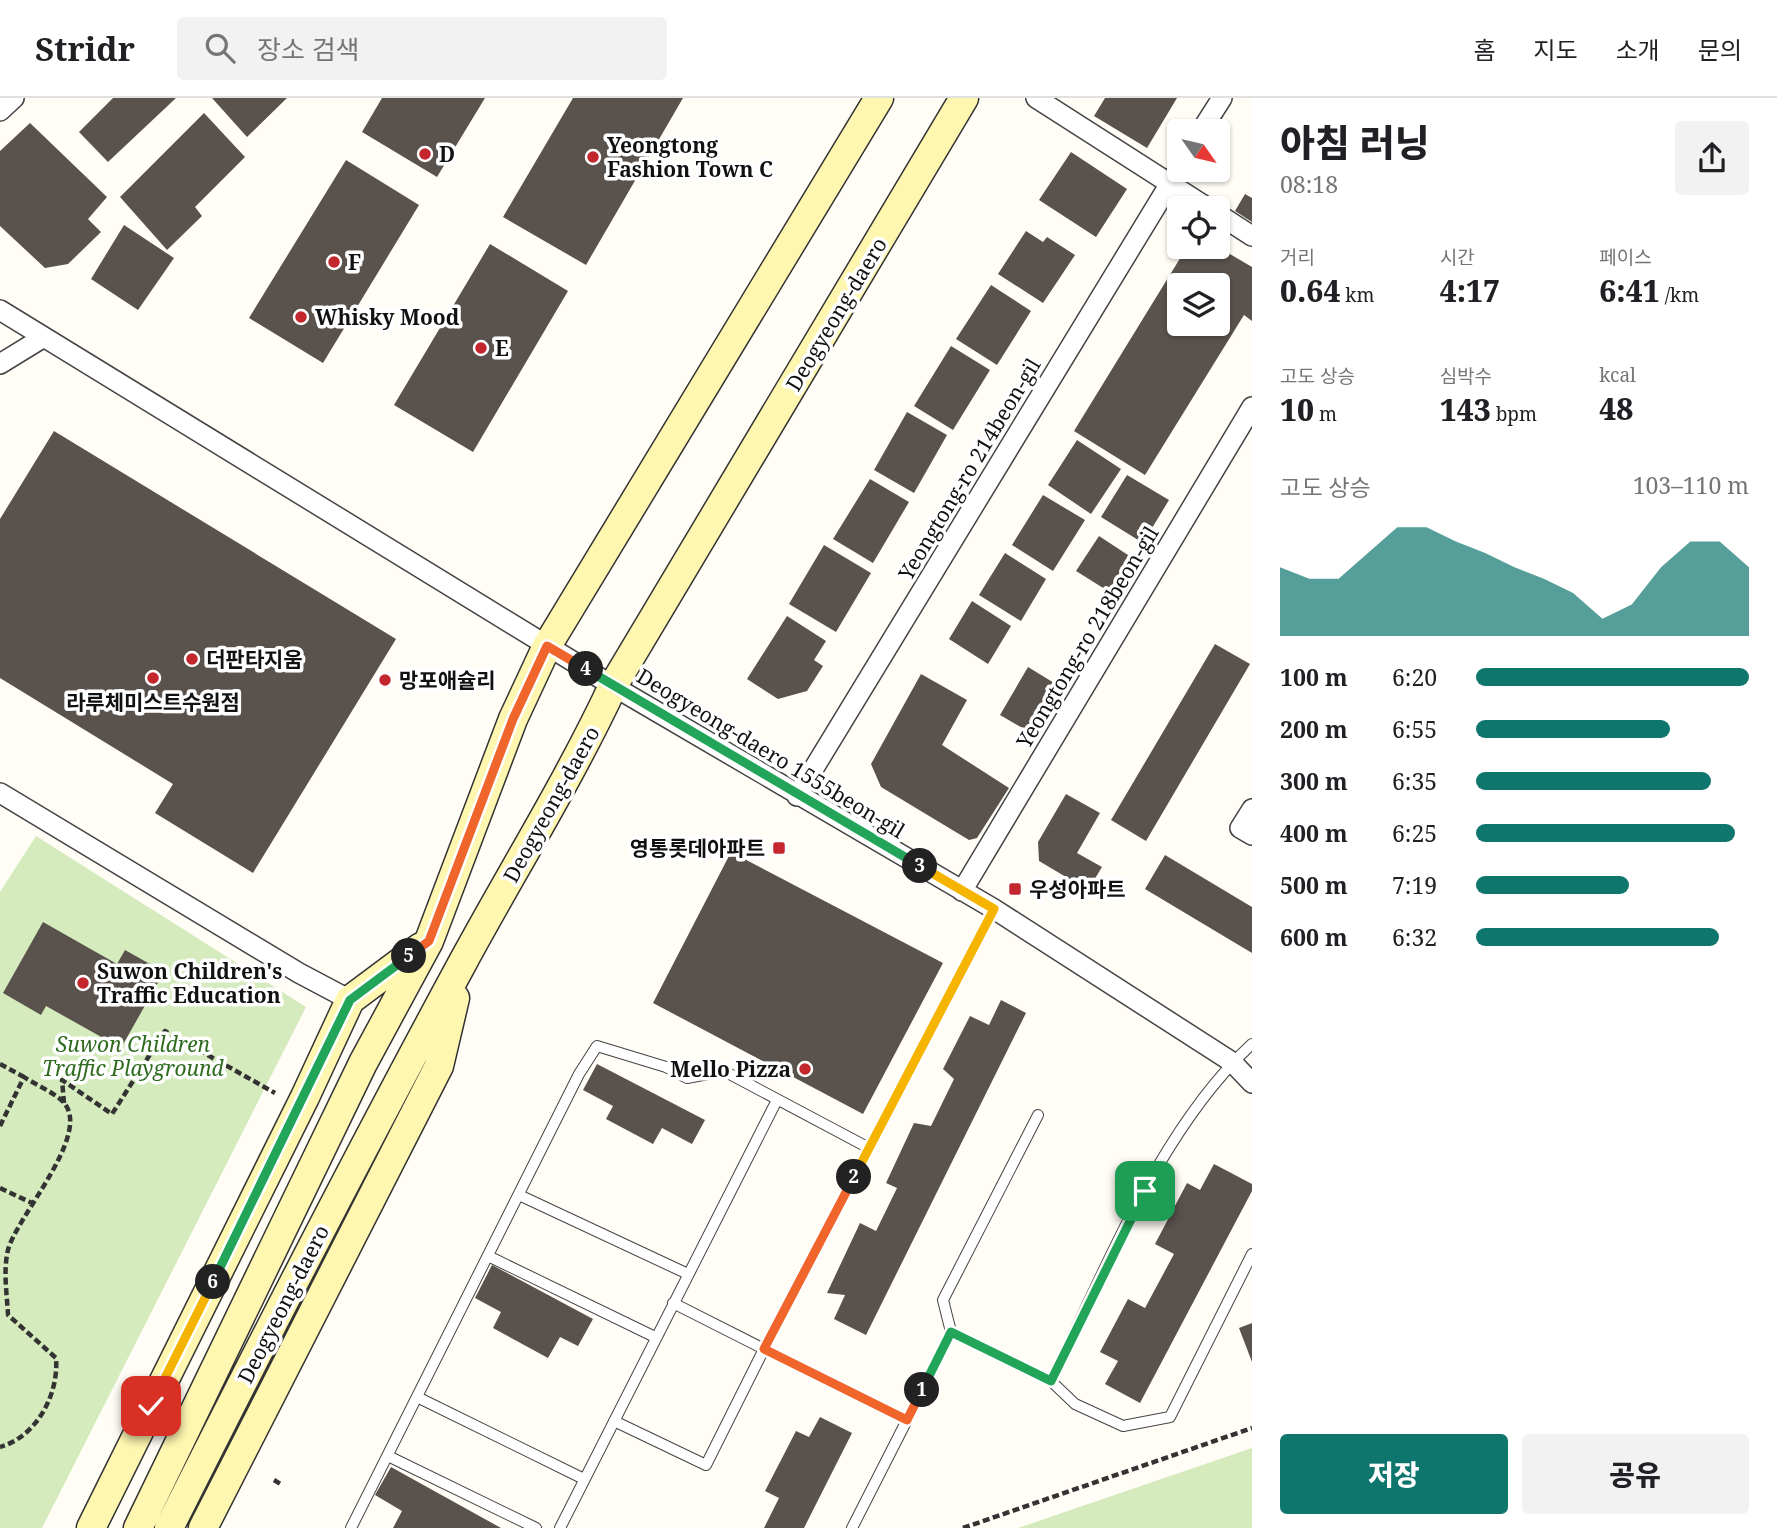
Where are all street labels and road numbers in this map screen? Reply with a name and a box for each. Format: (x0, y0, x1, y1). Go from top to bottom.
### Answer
street label: Deogyeong-daero (779, 232, 893, 396)
street label: Yeongtong-ro 214beon-gil (891, 352, 1047, 586)
street label: Yeongtong-ro 218beon-gil (1009, 520, 1165, 754)
street label: Deogyeong-daero 1555beon-gil (632, 662, 910, 844)
street label: Deogyeong-daero (496, 721, 606, 887)
street label: Deogyeong-daero (231, 1220, 335, 1388)

